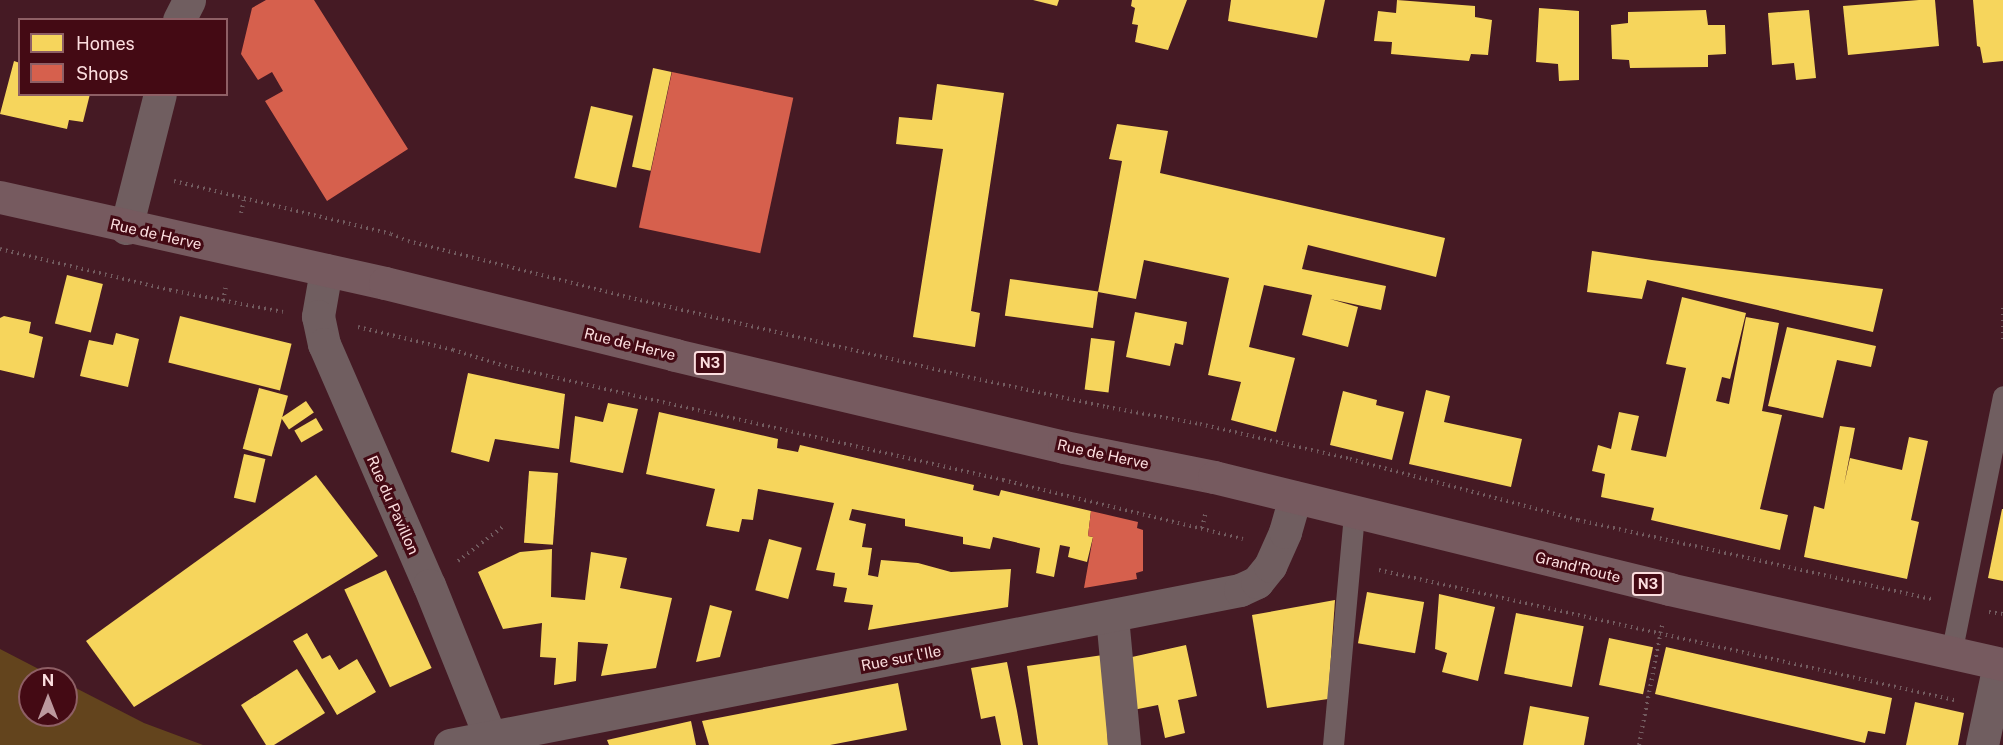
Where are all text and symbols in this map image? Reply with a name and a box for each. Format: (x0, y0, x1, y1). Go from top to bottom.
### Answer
legend (18, 18, 228, 96)
text: Homes (76, 33, 135, 54)
text: Shops (76, 63, 128, 84)
street label: Rue de Herve (108, 215, 204, 253)
street label: Rue de Herve (582, 324, 678, 364)
road number: N3 (694, 352, 726, 374)
street label: Rue de Herve (1055, 435, 1151, 473)
street label: Rue du Pavillon (363, 453, 423, 557)
street label: Grand'Route (1533, 548, 1623, 586)
road number: N3 (1632, 573, 1664, 595)
street label: Rue sur l'Ile (859, 641, 943, 675)
north arrow (18, 667, 78, 727)
text: N (42, 671, 54, 690)

